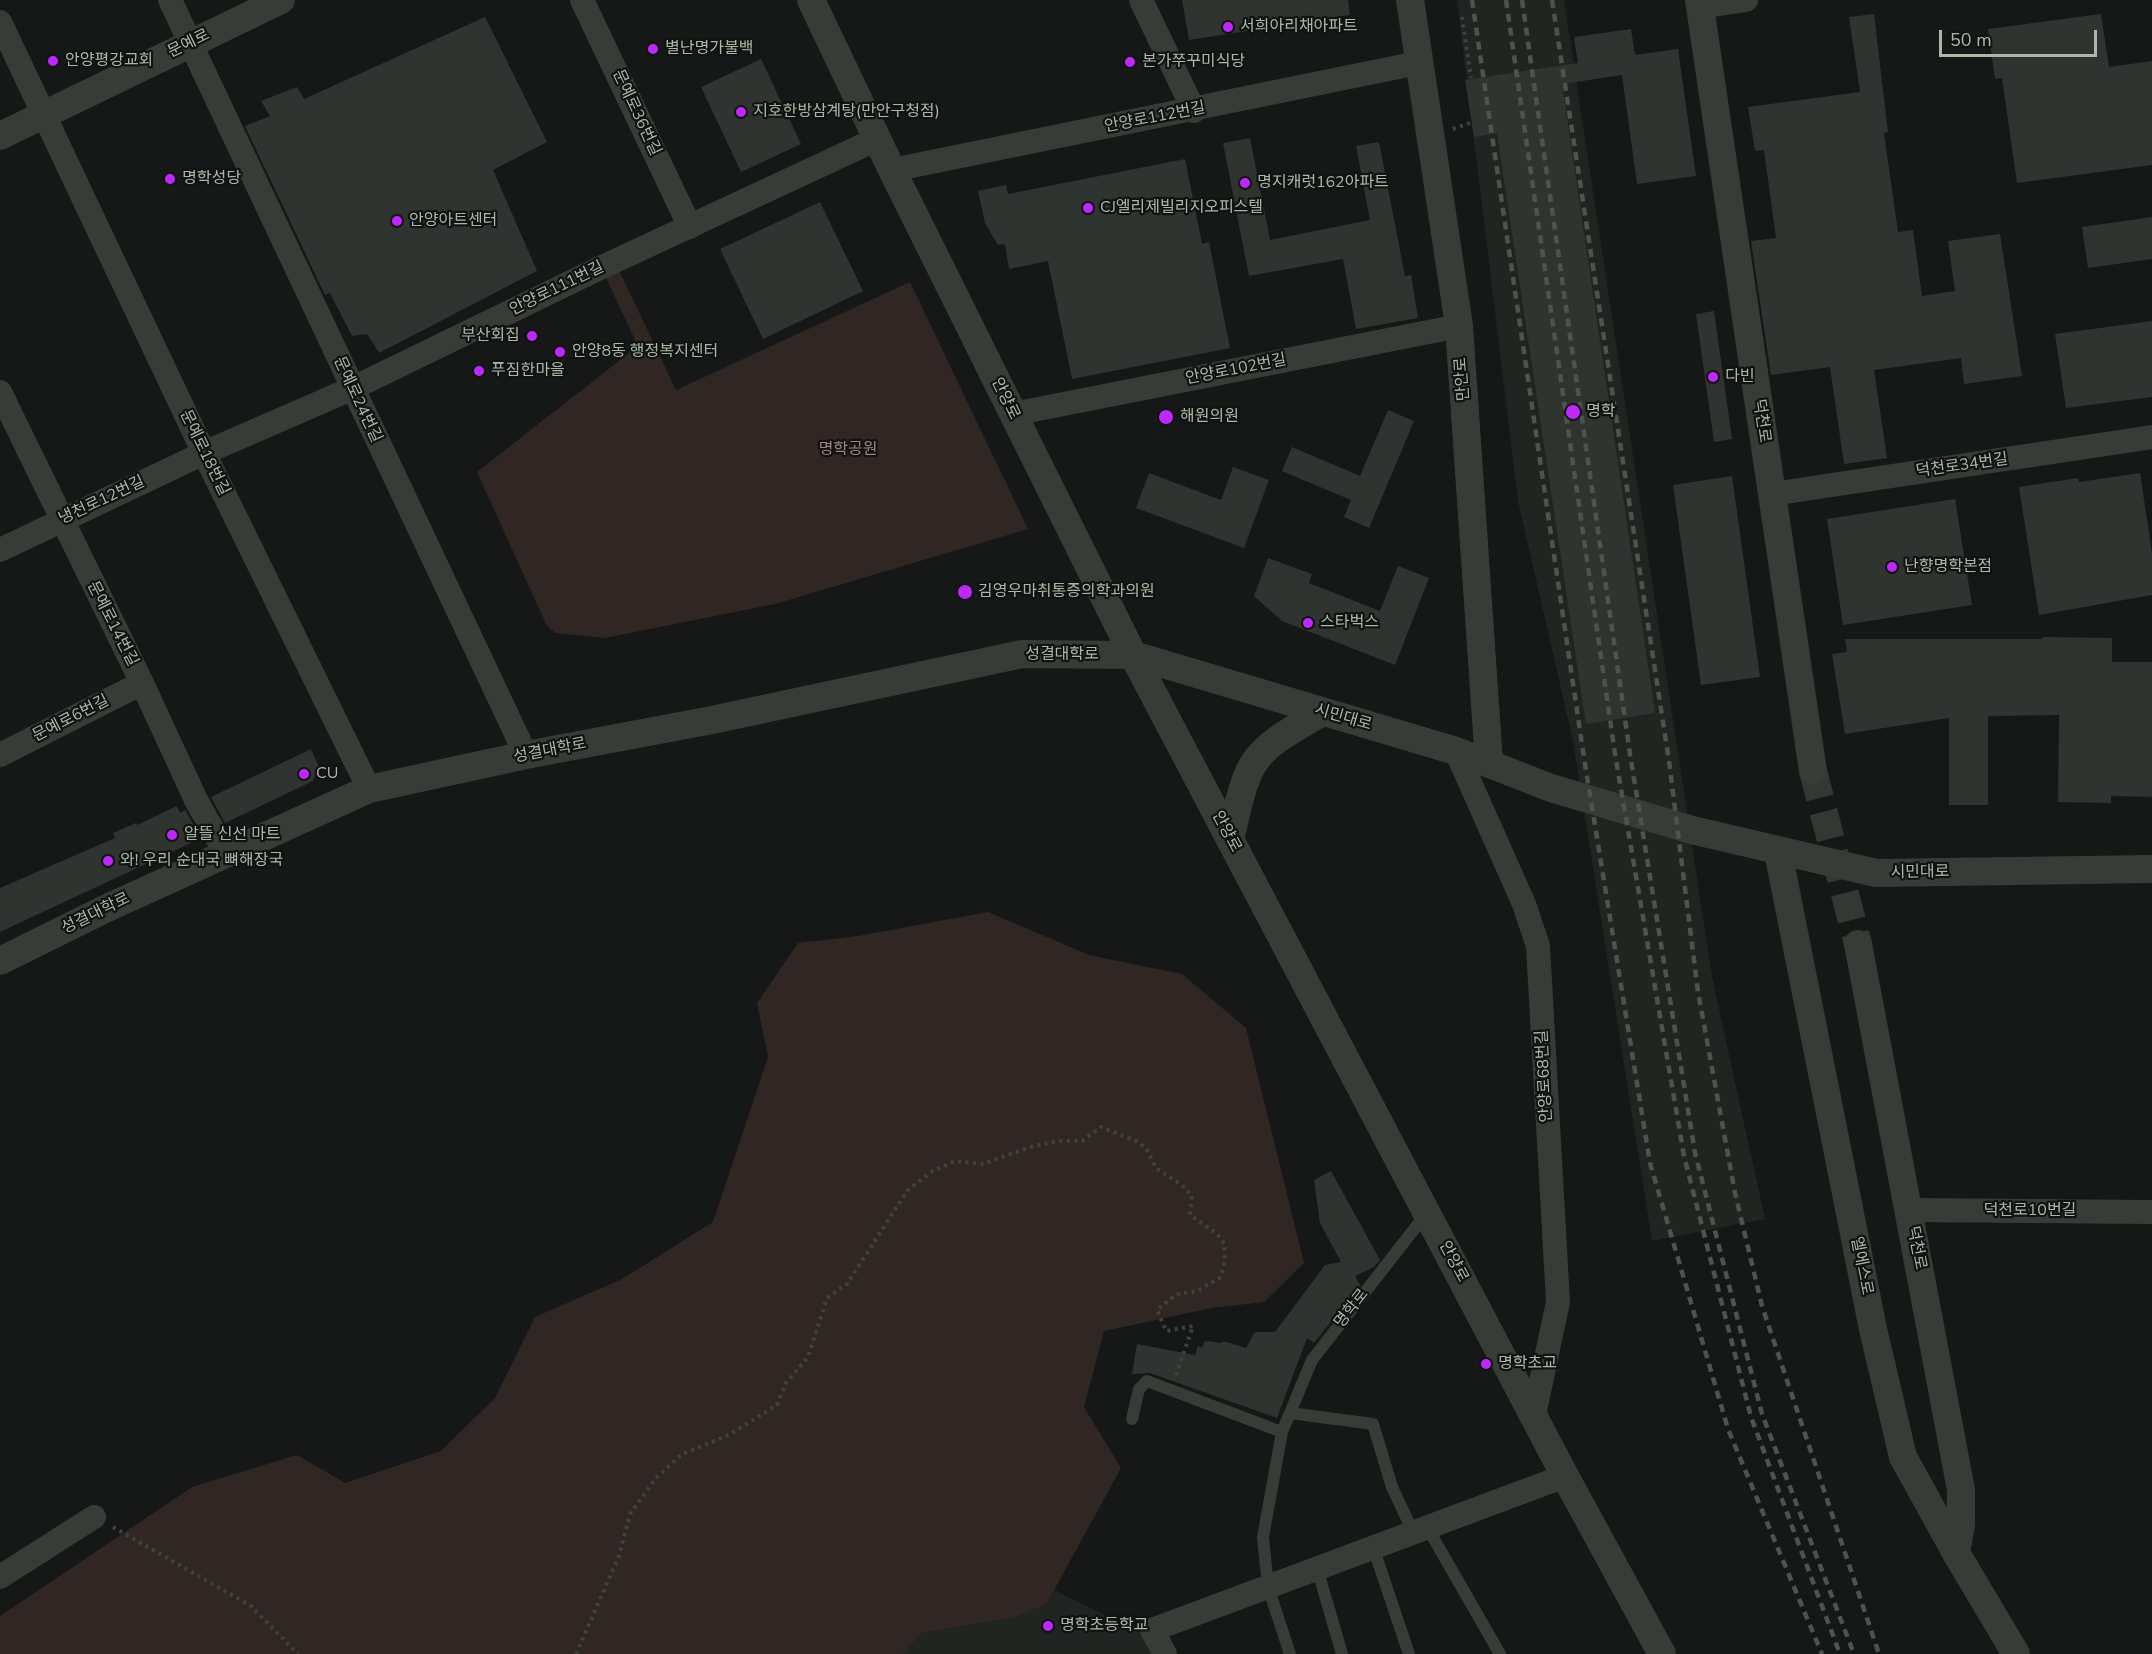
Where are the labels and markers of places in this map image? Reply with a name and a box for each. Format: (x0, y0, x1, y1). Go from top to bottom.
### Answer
place label: 서희아리채아파트 (1240, 17, 1358, 37)
marker: 서희아리채아파트 (1221, 20, 1235, 34)
place label: 별난명가불백 (665, 39, 753, 59)
marker: 별난명가불백 (646, 42, 660, 56)
place label: 안양평강교회 (65, 51, 153, 71)
place label: 본가쭈꾸미식당 (1142, 52, 1245, 72)
marker: 안양평강교회 (46, 54, 60, 68)
marker: 본가쭈꾸미식당 (1123, 55, 1137, 69)
place label: 지호한방삼계탕(만안구청점) (753, 102, 940, 122)
marker: 지호한방삼계탕(만안구청점) (734, 105, 748, 119)
place label: 명학성당 (182, 169, 241, 189)
marker: 명학성당 (163, 172, 177, 186)
place label: 명지캐럿162아파트 (1257, 173, 1389, 193)
marker: 명지캐럿162아파트 (1238, 176, 1252, 190)
place label: CJ엘리제빌리지오피스텔 (1100, 198, 1263, 218)
marker: CJ엘리제빌리지오피스텔 (1081, 201, 1095, 215)
place label: 안양아트센터 (409, 211, 497, 231)
marker: 안양아트센터 (390, 214, 404, 228)
place label: 부산회집 (461, 326, 520, 346)
marker: 부산회집 (525, 329, 539, 343)
place label: 안양8동 행정복지센터 (572, 342, 718, 362)
marker: 안양8동 행정복지센터 (553, 345, 567, 359)
place label: 푸짐한마을 (491, 361, 565, 381)
marker: 푸짐한마을 (472, 364, 486, 378)
place label: 다빈 (1725, 367, 1754, 387)
marker: 다빈 (1706, 370, 1720, 384)
place label: 명학 (1586, 402, 1615, 422)
marker: 명학 (1564, 403, 1582, 421)
place label: 해원의원 (1180, 407, 1239, 427)
marker: 해원의원 (1157, 408, 1175, 426)
place label: 난향명학본점 (1904, 557, 1992, 577)
marker: 난향명학본점 (1885, 560, 1899, 574)
place label: 김영우마취통증의학과의원 (978, 582, 1155, 602)
marker: 김영우마취통증의학과의원 (956, 583, 974, 601)
place label: 스타벅스 (1320, 613, 1379, 633)
marker: 스타벅스 (1301, 616, 1315, 630)
place label: CU (316, 764, 338, 784)
marker: CU (297, 767, 311, 781)
place label: 알뜰 신선 마트 (184, 825, 281, 845)
marker: 알뜰 신선 마트 (165, 828, 179, 842)
place label: 와! 우리 순대국 뼈해장국 (120, 851, 283, 871)
marker: 와! 우리 순대국 뼈해장국 (101, 854, 115, 868)
place label: 명학초교 (1498, 1354, 1557, 1374)
marker: 명학초교 (1479, 1357, 1493, 1371)
place label: 명학초등학교 (1060, 1616, 1148, 1636)
marker: 명학초등학교 (1041, 1619, 1055, 1633)

